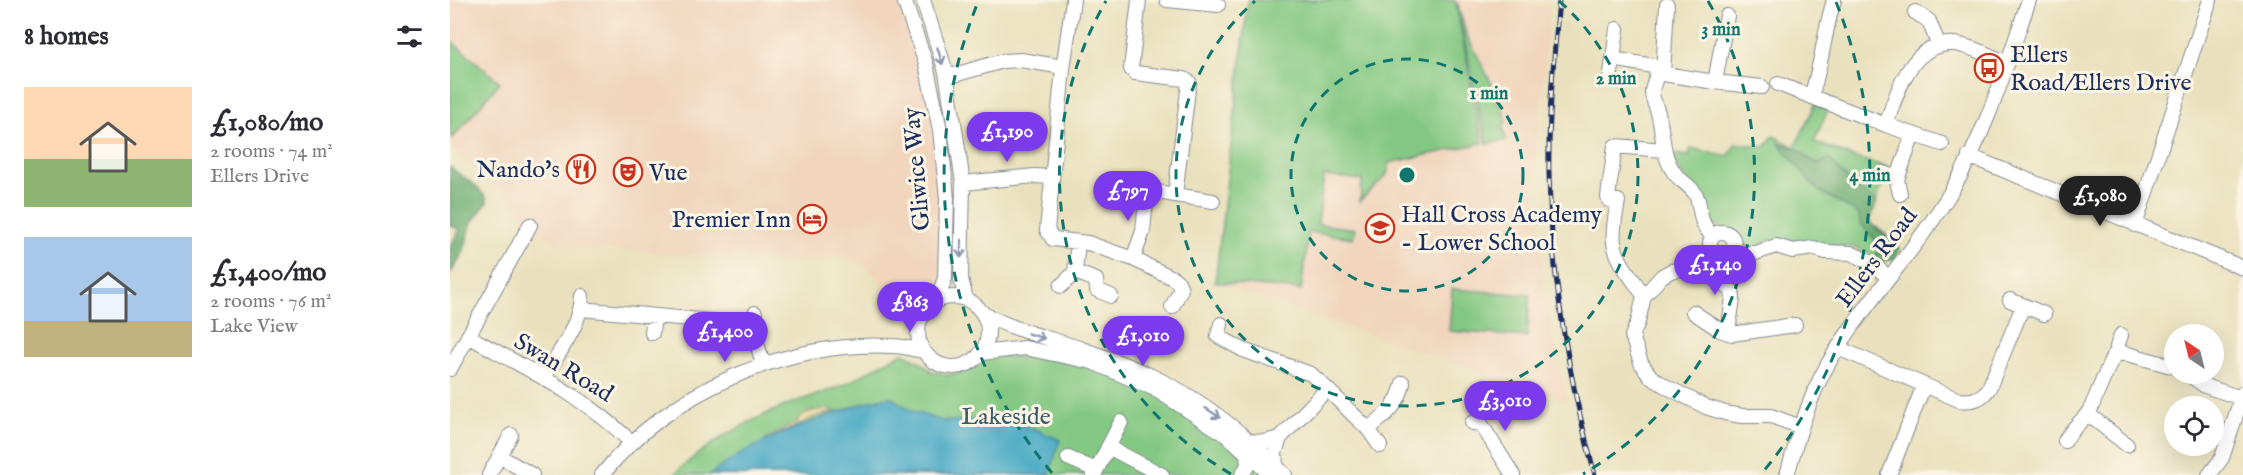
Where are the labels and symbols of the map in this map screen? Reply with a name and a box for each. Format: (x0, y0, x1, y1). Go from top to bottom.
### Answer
text: 3 min (1702, 19, 1741, 42)
place label: Ellers Road/Ellers Drive (2010, 40, 2192, 99)
one-way arrow (936, 46, 947, 65)
bus stop icon: Ellers Road/Ellers Drive (1973, 52, 2005, 84)
text: 2 min (1596, 68, 1637, 91)
text: 1 min (1470, 83, 1509, 106)
street label: Gliwice Way (897, 106, 938, 232)
pin: £1,190 (958, 112, 1056, 163)
restaurant icon: Nando's (565, 153, 597, 185)
place label: Nando's (476, 155, 560, 186)
theatre icon: Vue (612, 156, 644, 188)
place label: Vue (648, 158, 688, 189)
centre of rings (1397, 165, 1417, 185)
text: 4 min (1849, 165, 1891, 188)
pin: £797 (1092, 171, 1164, 222)
pin: £1,080 (2051, 176, 2149, 227)
place label: Hall Cross Academy - Lower School (1401, 200, 1602, 259)
street label: Ellers Road (1829, 202, 1925, 314)
hotel icon: Premier Inn (796, 203, 828, 235)
place label: Premier Inn (671, 205, 791, 236)
school or university icon: Hall Cross Academy - Lower School (1364, 212, 1396, 244)
one-way arrow (956, 238, 967, 258)
pin: £1,140 (1666, 245, 1764, 296)
pin: £863 (874, 282, 946, 333)
pin: £1,400 (676, 312, 774, 363)
pin: £1,010 (1094, 316, 1192, 367)
north arrow (2164, 324, 2224, 384)
street label: Swan Road (508, 327, 619, 410)
one-way arrow (1026, 331, 1045, 342)
pin: £3,010 (1456, 381, 1554, 432)
park label: Lakeside (961, 402, 1051, 433)
one-way arrow (1205, 407, 1221, 419)

